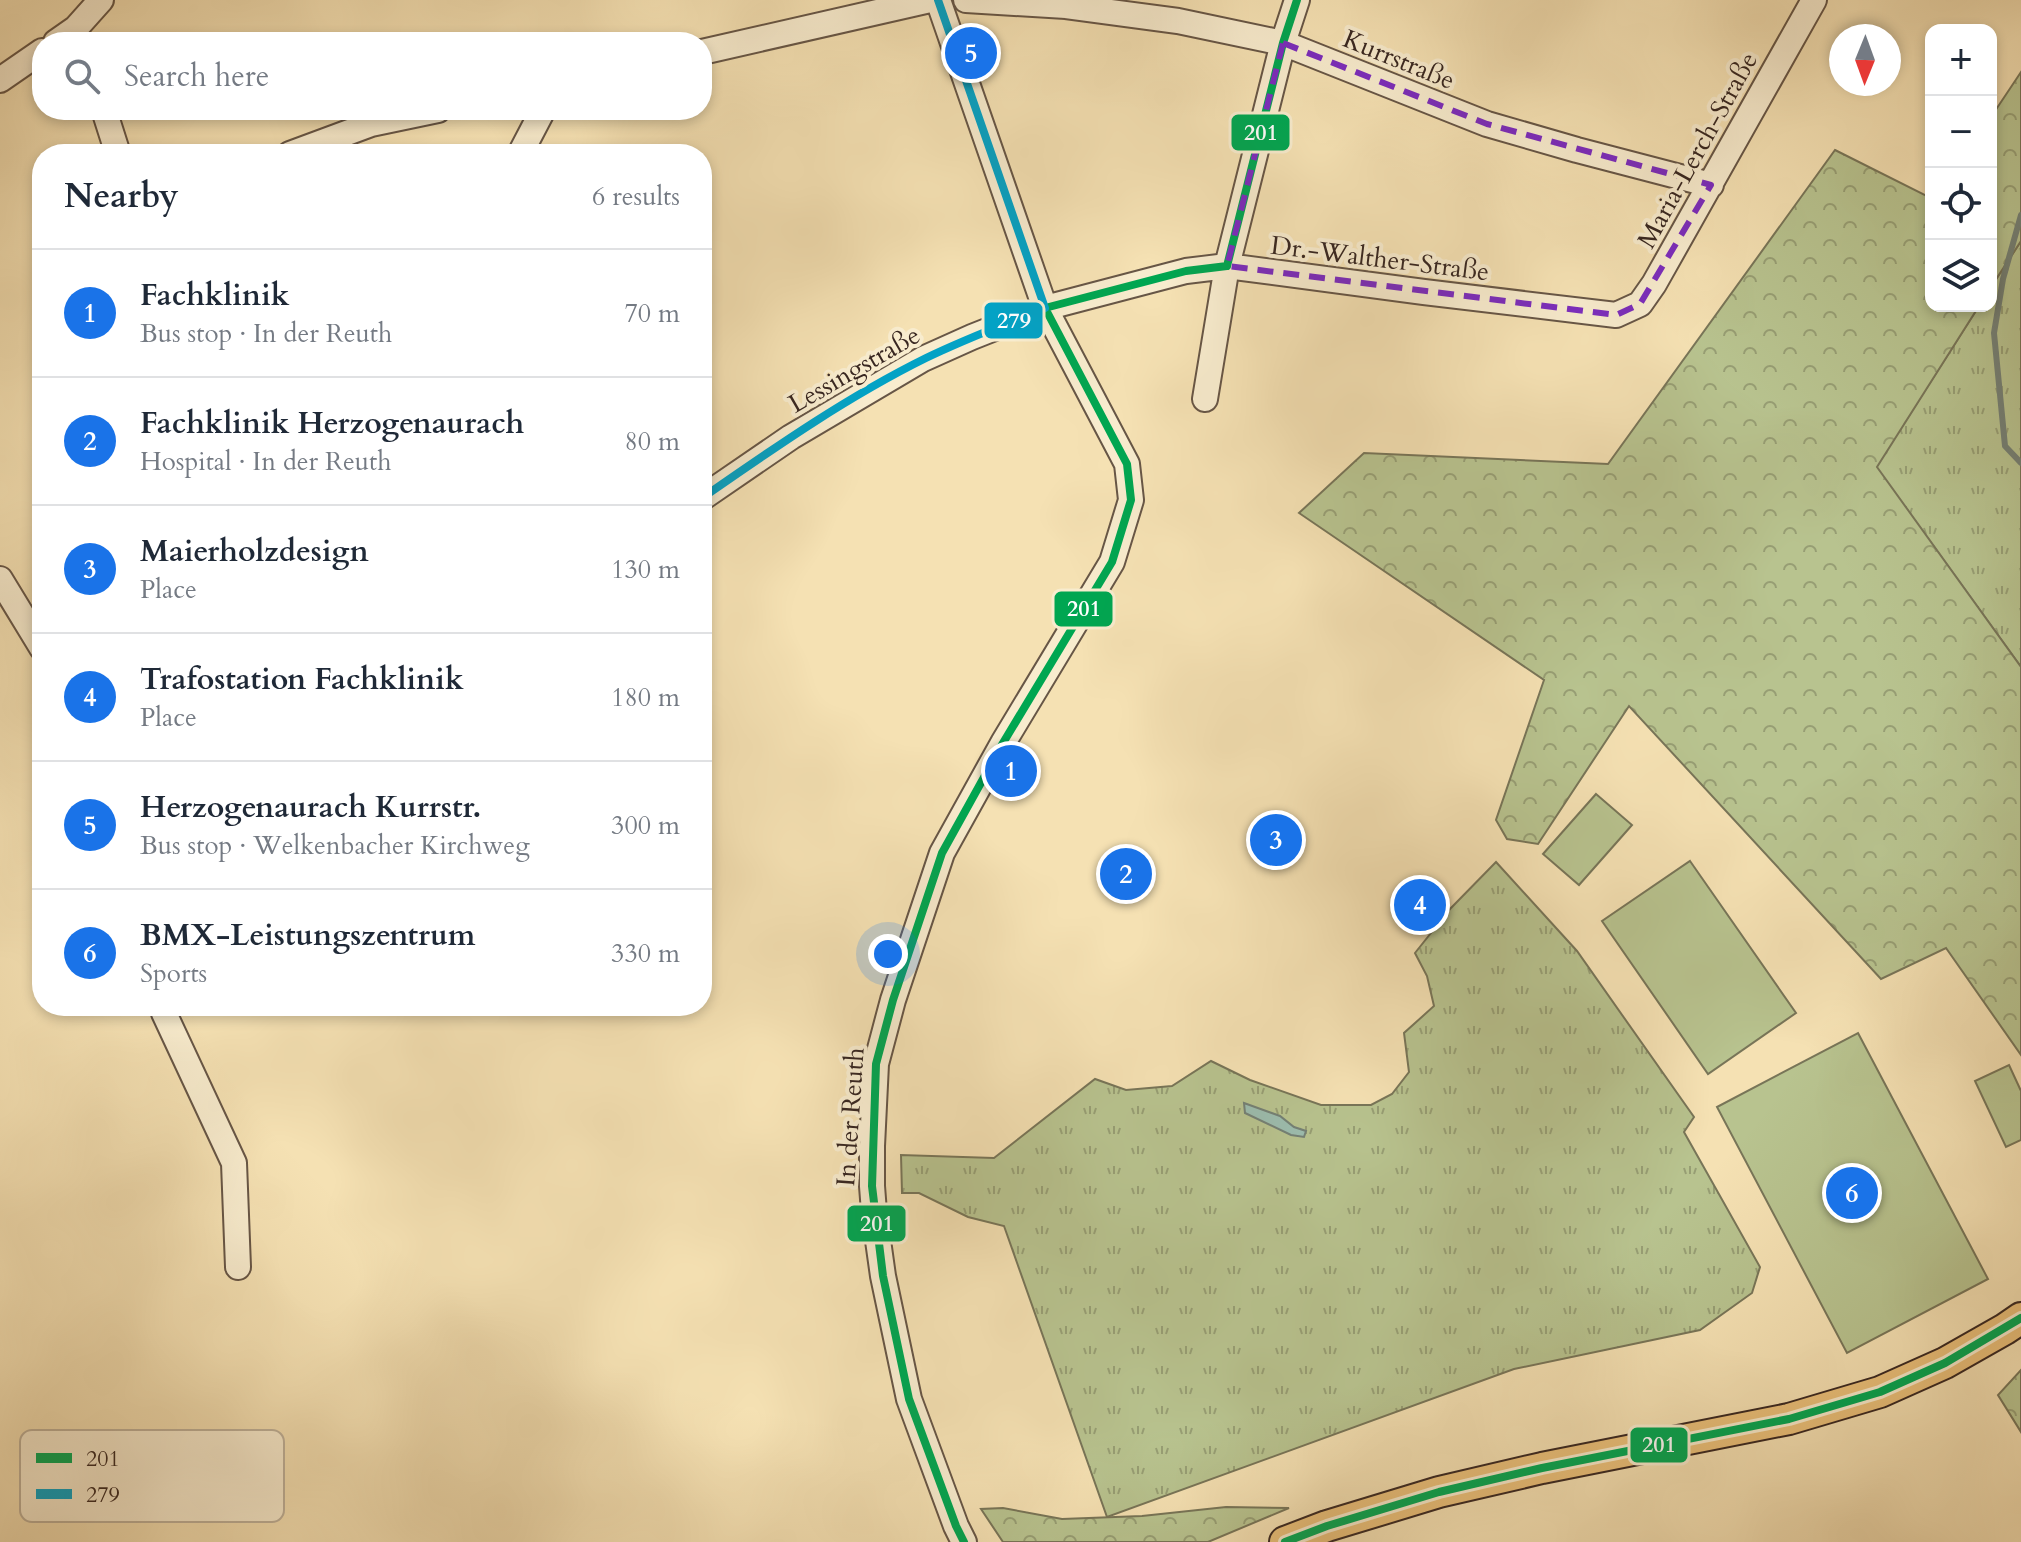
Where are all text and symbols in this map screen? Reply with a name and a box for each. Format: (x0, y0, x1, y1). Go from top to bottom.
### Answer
street label: Kurrstraße (1338, 21, 1460, 98)
pin: 5 (945, 23, 997, 83)
north arrow (1829, 24, 1901, 96)
map controls (1925, 24, 1997, 312)
button: + (1925, 24, 1997, 96)
search box (32, 32, 712, 120)
street label: Maria-Lerch-Straße (1629, 46, 1766, 255)
icon: search (60, 54, 104, 98)
text: Search here (124, 56, 269, 97)
button: − (1925, 96, 1997, 168)
line badge: 201 (1230, 113, 1291, 152)
text: 201 (1244, 118, 1278, 148)
button: locate (1925, 168, 1997, 240)
text: Nearby (64, 173, 179, 219)
text: 6 results (592, 179, 680, 214)
street label: Dr.-Walther-Straße (1269, 228, 1491, 289)
button: layers (1925, 240, 1997, 312)
text: Fachklinik (140, 275, 289, 316)
text: 1 (83, 296, 97, 331)
text: 70 m (624, 296, 680, 331)
line badge: 279 (983, 301, 1044, 340)
text: 279 (997, 306, 1031, 336)
text: Bus stop · In der Reuth (140, 316, 392, 351)
street label: Lessingstraße (782, 318, 926, 421)
text: Fachklinik Herzogenaurach (140, 403, 524, 444)
text: 2 (83, 424, 97, 459)
text: 80 m (624, 424, 680, 459)
text: Hospital · In der Reuth (140, 444, 392, 479)
text: Maierholzdesign (140, 531, 369, 572)
text: 3 (83, 552, 97, 587)
text: 130 m (611, 552, 680, 587)
text: Place (140, 572, 197, 607)
line badge: 201 (1053, 590, 1114, 628)
text: 201 (1067, 594, 1101, 624)
text: Trafostation Fachklinik (140, 659, 464, 700)
text: 4 (83, 680, 97, 715)
text: 180 m (611, 680, 680, 715)
text: Place (140, 700, 197, 735)
pin: 1 (985, 741, 1037, 801)
text: Herzogenaurach Kurrstr. (140, 787, 481, 828)
text: 5 (83, 808, 97, 843)
text: 300 m (611, 808, 680, 843)
pin: 3 (1250, 810, 1302, 870)
text: Bus stop · Welkenbacher Kirchweg (140, 828, 530, 863)
pin: 2 (1100, 844, 1152, 904)
pin: 4 (1394, 875, 1446, 935)
text: BMX-Leistungszentrum (140, 915, 475, 956)
your location (868, 934, 908, 974)
text: 6 (83, 936, 97, 971)
text: 330 m (611, 936, 680, 971)
text: Sports (140, 956, 207, 991)
street label: In der Reuth (828, 1046, 873, 1188)
pin: 6 (1826, 1163, 1878, 1223)
line badge: 201 (846, 1204, 907, 1243)
text: 201 (860, 1209, 894, 1239)
line badge: 201 (1629, 1426, 1689, 1464)
legend (20, 1430, 284, 1522)
text: 201 (1642, 1430, 1676, 1460)
text: 201 (86, 1444, 120, 1474)
text: 279 (86, 1480, 120, 1510)

